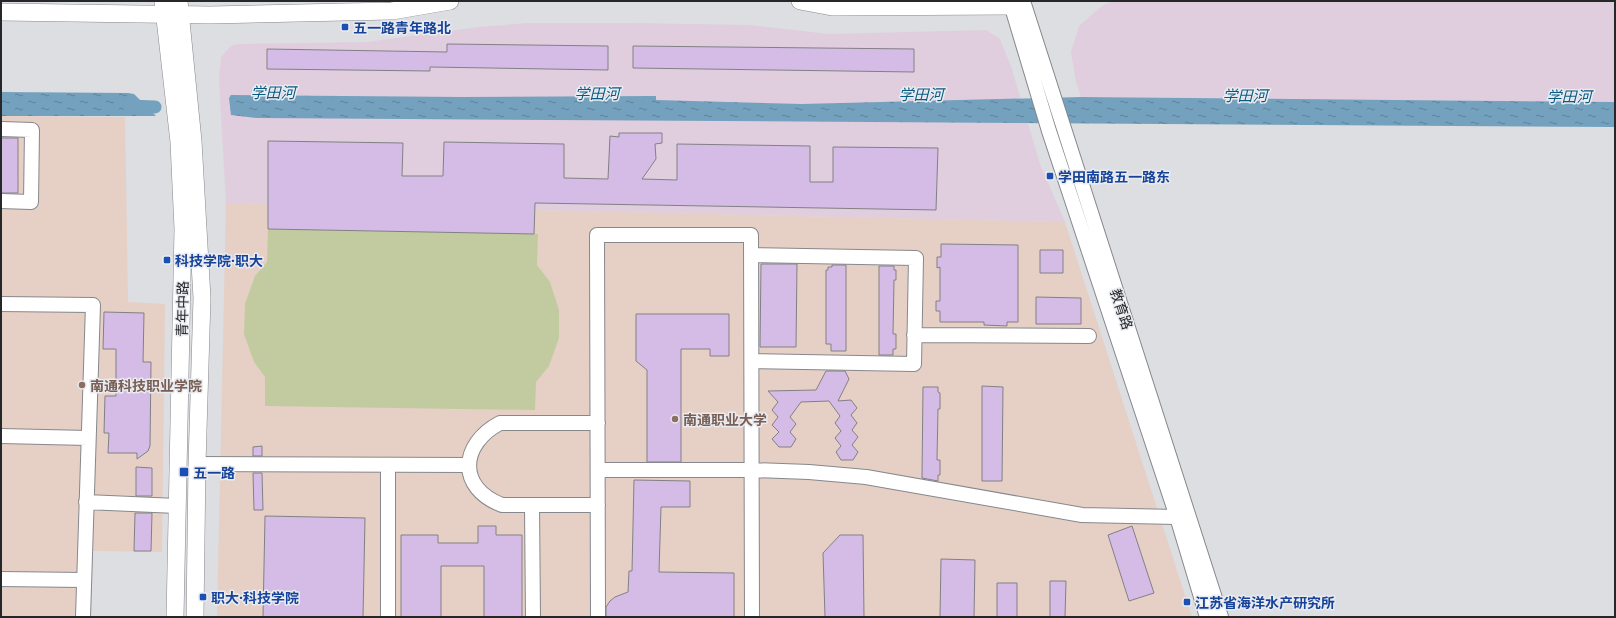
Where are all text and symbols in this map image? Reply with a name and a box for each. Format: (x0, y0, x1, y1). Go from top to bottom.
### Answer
place label: 五一路青年路北 (353, 18, 451, 37)
marker: 五一路青年路北 (340, 22, 350, 32)
water label: 学田河 (250, 82, 298, 102)
water label: 学田河 (574, 83, 622, 103)
water label: 学田河 (898, 84, 946, 104)
water label: 学田河 (1222, 85, 1270, 105)
water label: 学田河 (1546, 86, 1594, 106)
place label: 学田南路五一路东 (1058, 167, 1170, 186)
marker: 学田南路五一路东 (1045, 171, 1055, 181)
place label: 科技学院·职大 (175, 251, 263, 270)
marker: 科技学院·职大 (162, 255, 172, 265)
street label: 青年中路 (172, 281, 192, 337)
street label: 教育路 (1106, 286, 1138, 332)
place label: 南通科技职业学院 (90, 376, 202, 395)
marker: 南通科技职业学院 (77, 380, 87, 390)
place label: 南通职业大学 (683, 410, 767, 429)
marker: 南通职业大学 (670, 414, 680, 424)
place label: 五一路 (193, 463, 235, 482)
marker: 五一路 (178, 466, 190, 478)
place label: 职大·科技学院 (211, 588, 299, 607)
marker: 职大·科技学院 (198, 592, 208, 602)
place label: 江苏省海洋水产研究所 (1195, 593, 1335, 612)
marker: 江苏省海洋水产研究所 (1182, 597, 1192, 607)

